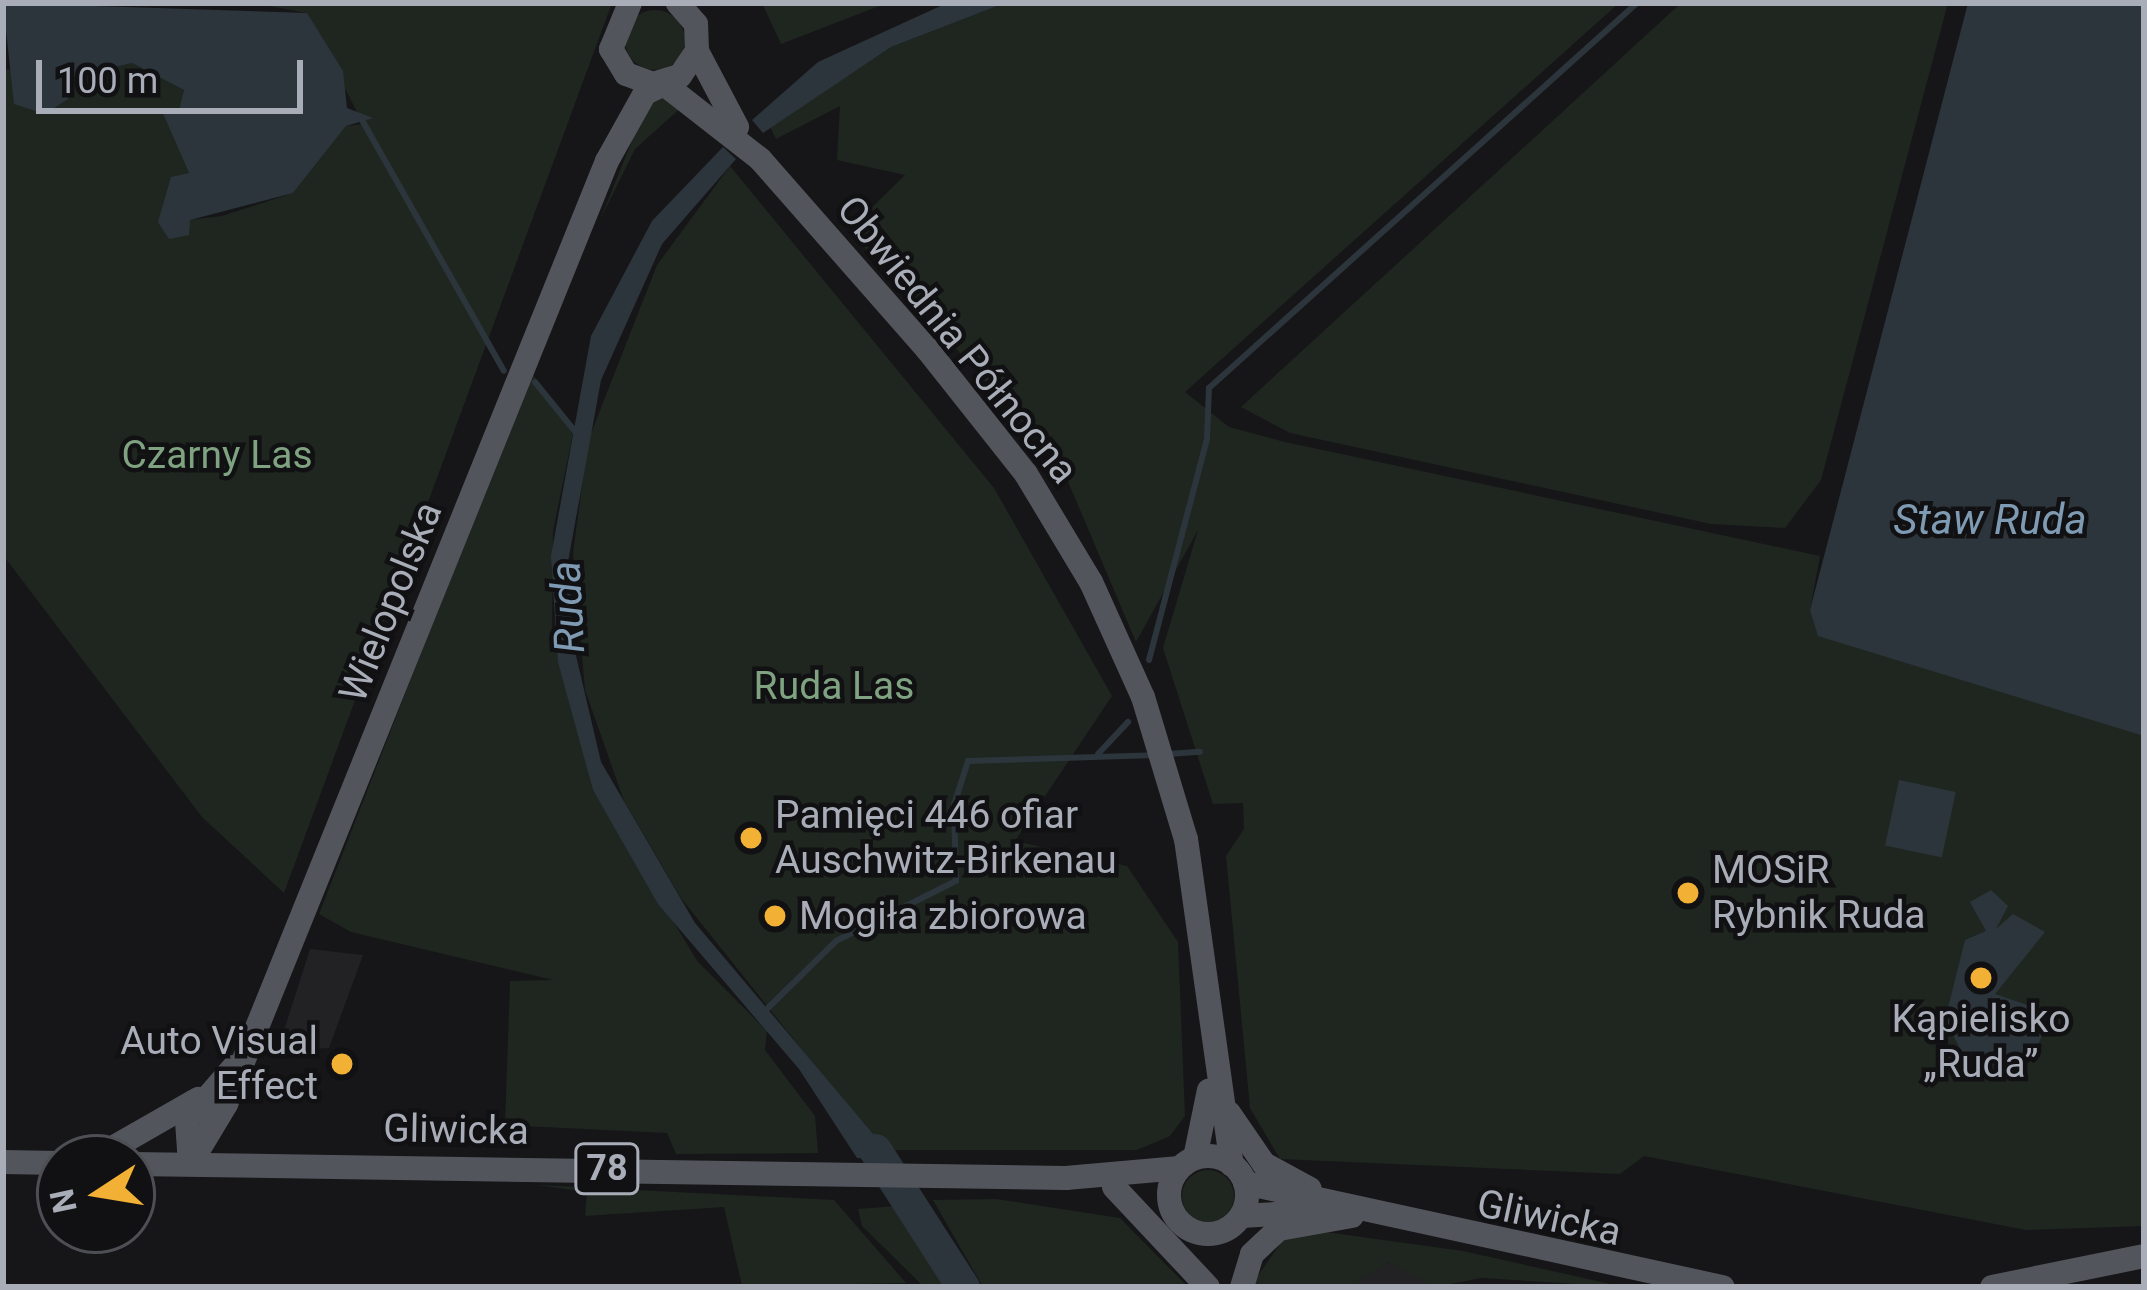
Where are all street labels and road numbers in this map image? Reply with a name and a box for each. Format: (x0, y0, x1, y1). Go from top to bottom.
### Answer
street label: Obwiednia Północna (827, 187, 1087, 493)
street label: Wielopolska (330, 495, 452, 709)
street label: Gliwicka (383, 1105, 529, 1155)
road number: 78 (574, 1139, 640, 1199)
street label: Gliwicka (1473, 1180, 1625, 1256)

